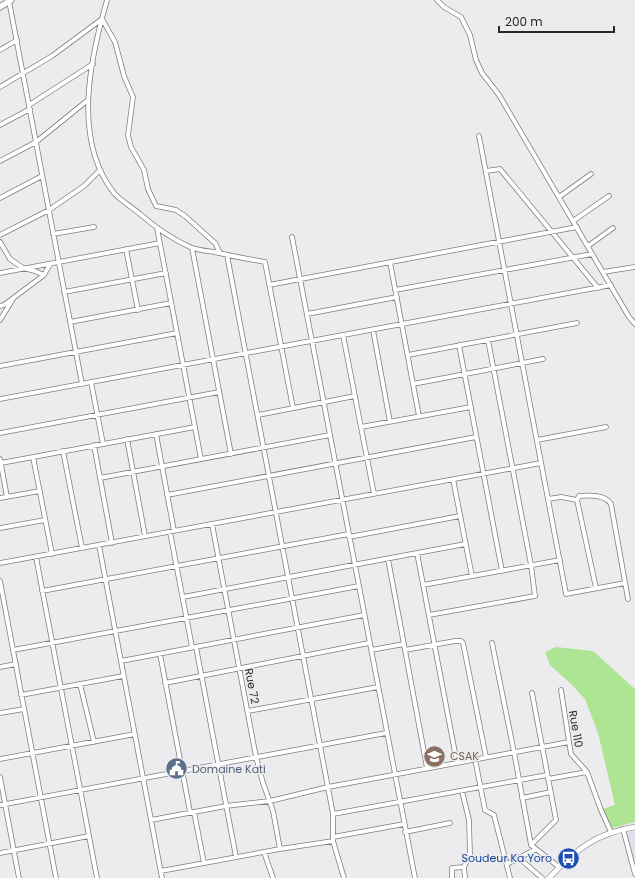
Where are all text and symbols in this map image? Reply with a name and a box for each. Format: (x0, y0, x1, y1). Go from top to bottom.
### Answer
scale bar (499, 8, 614, 34)
text: 200 m (505, 13, 543, 30)
street label: Rue 72 (241, 667, 263, 705)
street label: Rue 110 (565, 709, 587, 749)
school or university icon: CSAK (421, 743, 447, 769)
place label: CSAK (450, 748, 479, 764)
public building icon: Domaine Kati (163, 756, 189, 782)
place label: Domaine Kati (192, 761, 266, 777)
bus stop icon: Soudeur Ka Yoro (555, 845, 581, 871)
place label: Soudeur Ka Yoro (462, 850, 552, 866)

